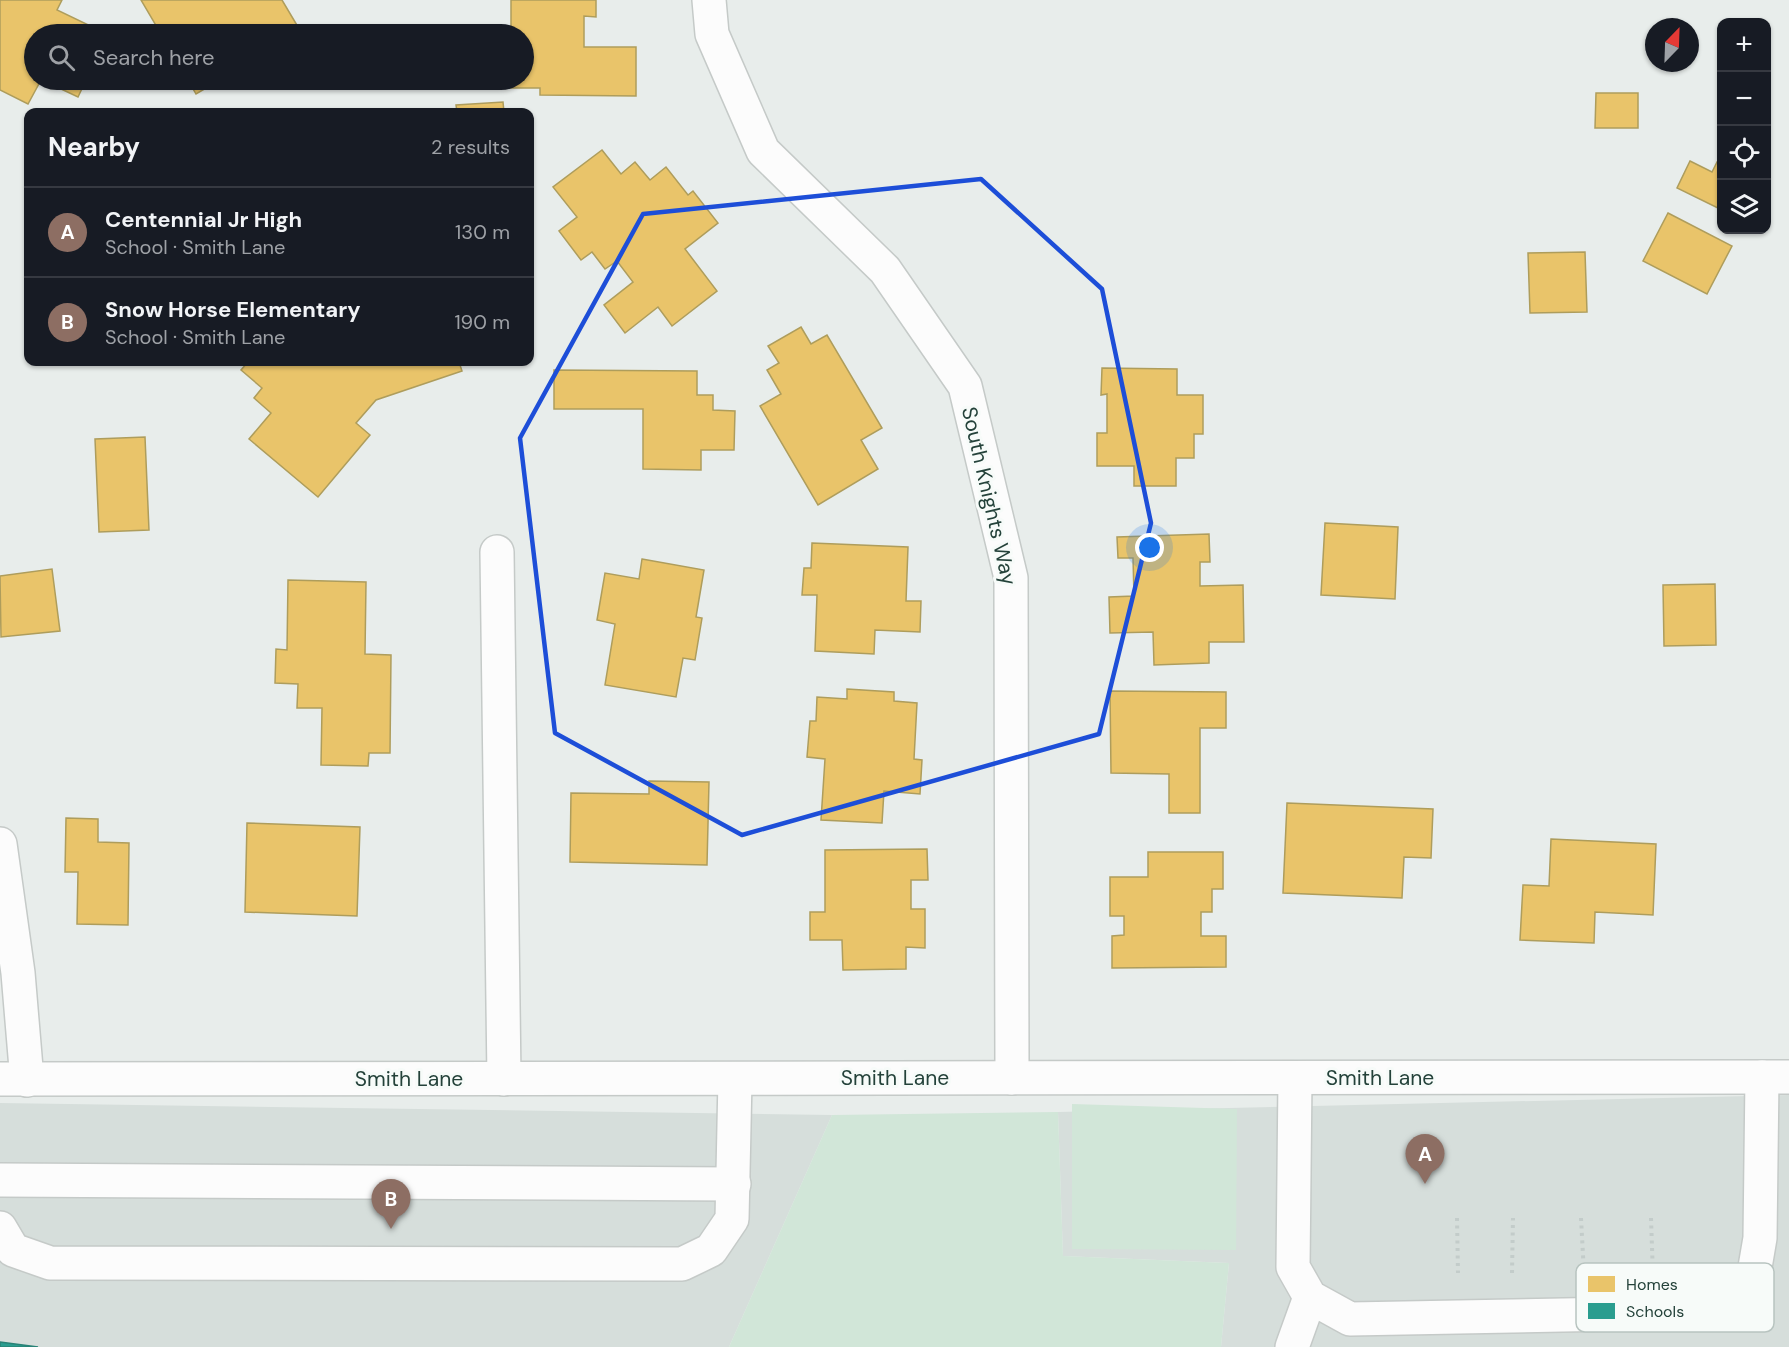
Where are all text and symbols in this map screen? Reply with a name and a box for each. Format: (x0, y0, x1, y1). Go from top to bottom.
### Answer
north arrow (1645, 18, 1699, 72)
map controls (1717, 18, 1771, 234)
button: + (1717, 18, 1771, 72)
search box (24, 24, 534, 90)
icon: search (45, 41, 78, 74)
text: Search here (93, 43, 214, 72)
button: − (1717, 72, 1771, 126)
button: locate (1717, 126, 1771, 180)
text: Nearby (48, 130, 140, 164)
text: 2 results (431, 134, 510, 160)
button: layers (1717, 180, 1771, 234)
text: Centennial Jr High (105, 205, 302, 234)
text: A (60, 219, 75, 245)
text: 130 m (455, 219, 510, 245)
text: School · Smith Lane (105, 234, 285, 260)
text: Snow Horse Elementary (105, 295, 361, 324)
text: B (61, 309, 74, 335)
text: 190 m (454, 309, 510, 335)
text: School · Smith Lane (105, 324, 285, 350)
street label: South Knights Way (955, 404, 1023, 588)
your location (1135, 533, 1164, 562)
street label: Smith Lane (841, 1064, 949, 1092)
street label: Smith Lane (1326, 1064, 1434, 1092)
street label: Smith Lane (355, 1065, 463, 1093)
pin: A (1406, 1134, 1444, 1184)
pin: B (372, 1180, 410, 1229)
legend (1576, 1263, 1774, 1332)
text: Homes (1626, 1274, 1678, 1295)
text: Schools (1626, 1301, 1684, 1322)

